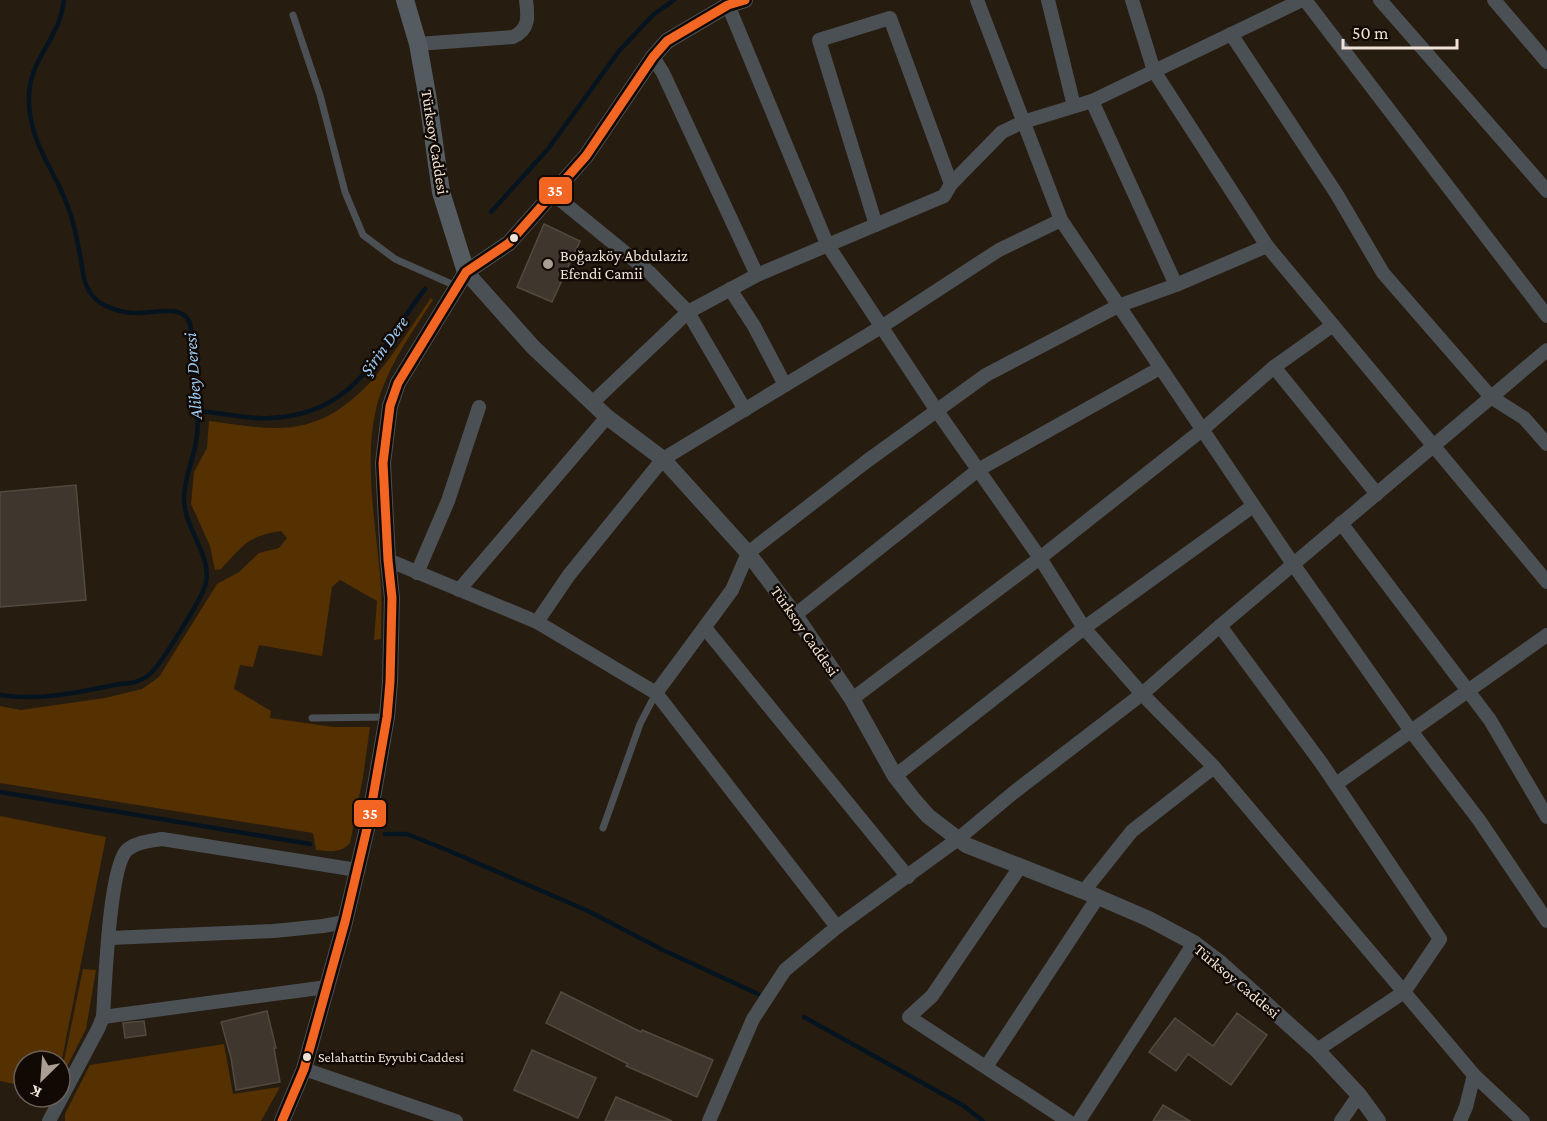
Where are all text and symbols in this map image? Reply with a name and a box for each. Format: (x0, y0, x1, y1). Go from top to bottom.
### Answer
scale bar (1343, 12, 1457, 50)
text: 50 m (1352, 23, 1389, 43)
street label: Türksoy Caddesi (417, 88, 452, 196)
line badge: 35 (538, 176, 573, 205)
text: 35 (547, 182, 563, 199)
unlabelled marker (508, 232, 520, 244)
place label: Boğazköy Abdulaziz Efendi Camii (560, 247, 688, 282)
marker: Boğazköy Abdulaziz Efendi Camii (541, 257, 555, 271)
water label: Şirin Dere (356, 312, 412, 380)
water label: Alibey Deresi (180, 332, 206, 421)
street label: Türksoy Caddesi (767, 583, 842, 680)
line badge: 35 (353, 799, 387, 828)
text: 35 (362, 805, 378, 822)
street label: Türksoy Caddesi (1190, 940, 1283, 1022)
north arrow (12, 1049, 72, 1109)
place label: Selahattin Eyyubi Caddesi (318, 1049, 464, 1065)
marker: Selahattin Eyyubi Caddesi (301, 1051, 313, 1063)
text: K (27, 1082, 44, 1102)

